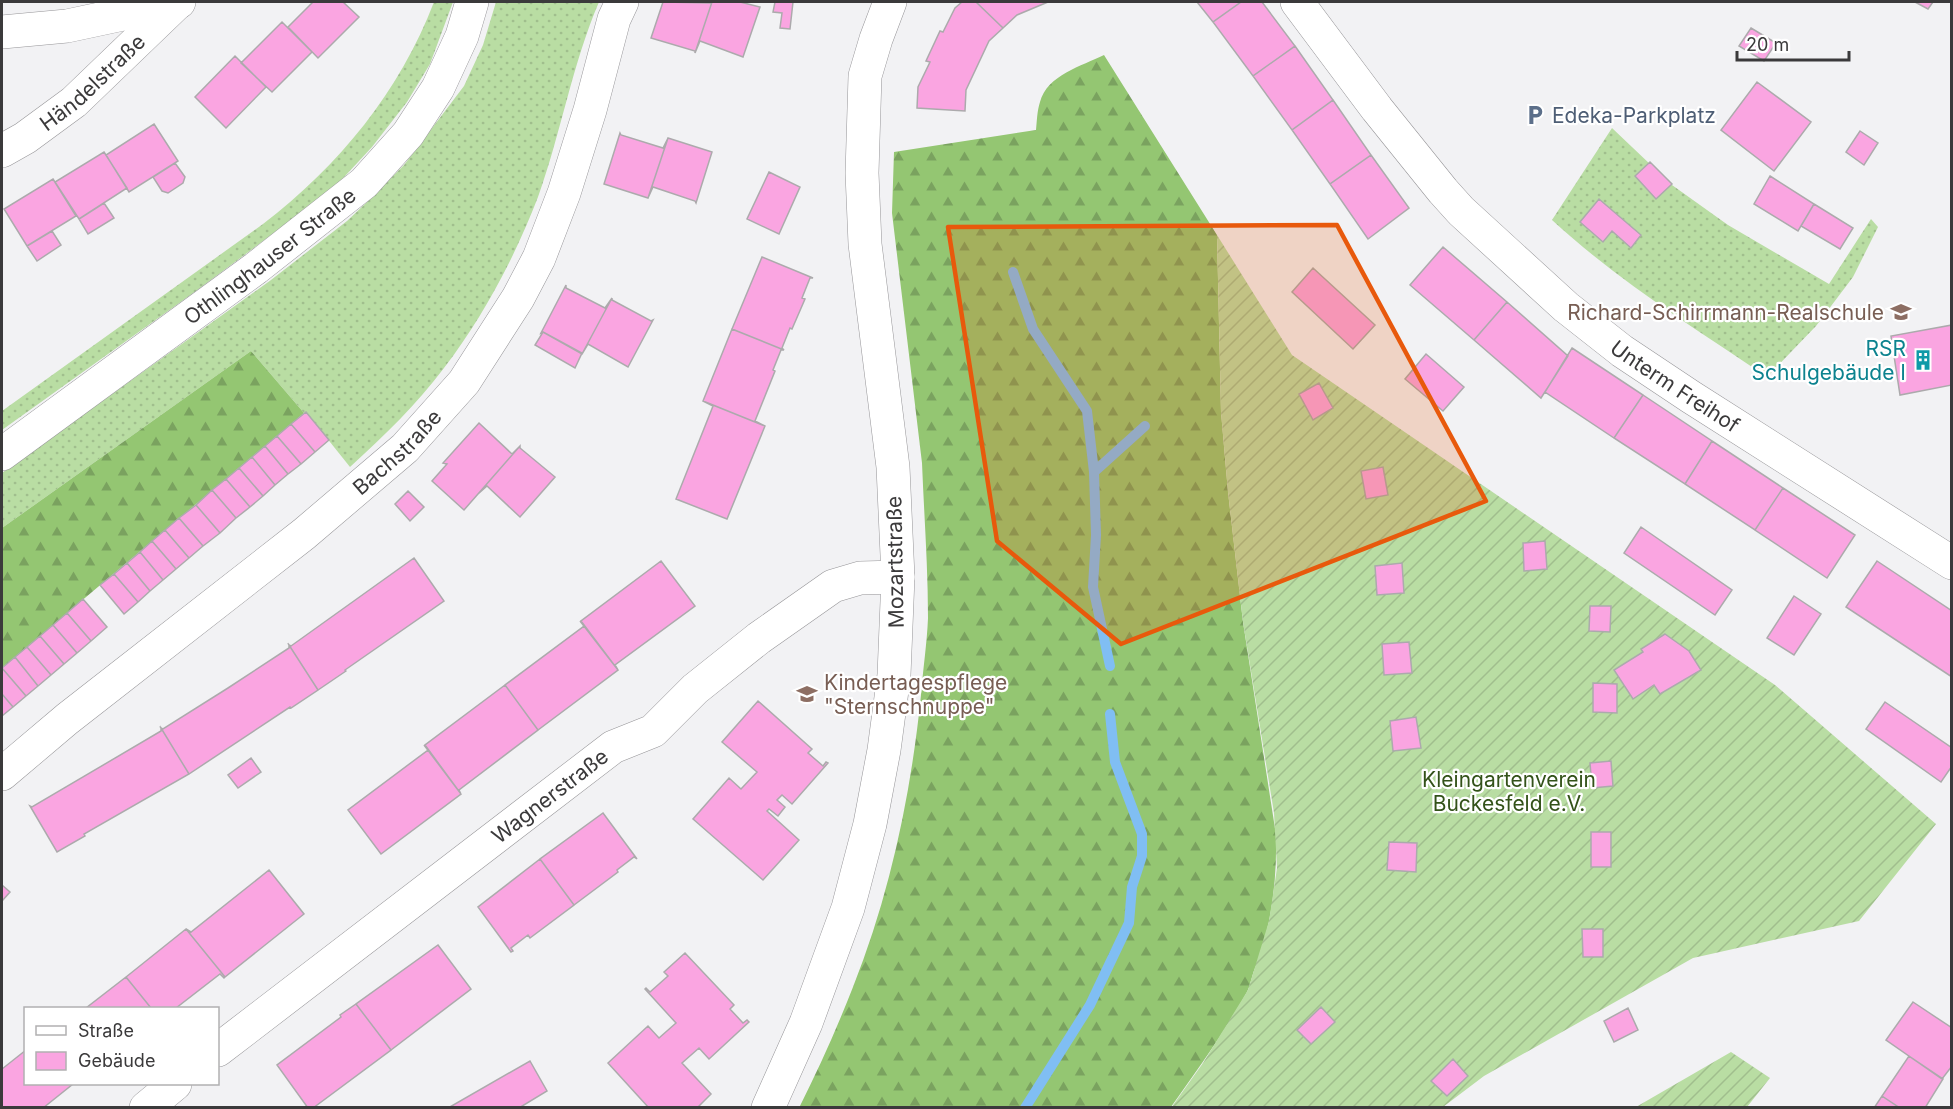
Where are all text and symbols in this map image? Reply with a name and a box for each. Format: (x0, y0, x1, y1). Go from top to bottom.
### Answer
scale bar (1737, 24, 1850, 62)
street label: Händelstraße (35, 28, 150, 136)
text: 20 m (1746, 34, 1789, 55)
parking icon: Edeka-Parkplatz (1523, 103, 1547, 127)
place label: Edeka-Parkplatz (1552, 103, 1716, 128)
street label: Othlinghauser Straße (179, 182, 360, 329)
place label: Richard-Schirrmann-Realschule (1567, 300, 1884, 325)
school or university icon: Richard-Schirrmann-Realschule (1889, 300, 1913, 324)
street label: Unterm Freihof (1606, 335, 1745, 437)
place label: RSR Schulgebäude I (1752, 336, 1906, 385)
building icon: RSR Schulgebäude I (1911, 348, 1935, 372)
street label: Bachstraße (347, 404, 446, 500)
street label: Mozartstraße (881, 496, 909, 628)
place label: Kindertagespflege "Sternschnuppe" (824, 670, 1007, 719)
school or university icon: Kindertagespflege "Sternschnuppe" (795, 682, 819, 706)
street label: Wagnerstraße (487, 743, 613, 848)
park label: Kleingartenverein Buckesfeld e.V. (1422, 767, 1596, 816)
legend (24, 1007, 219, 1085)
text: Straße (78, 1020, 134, 1041)
text: Gebäude (78, 1050, 155, 1071)

